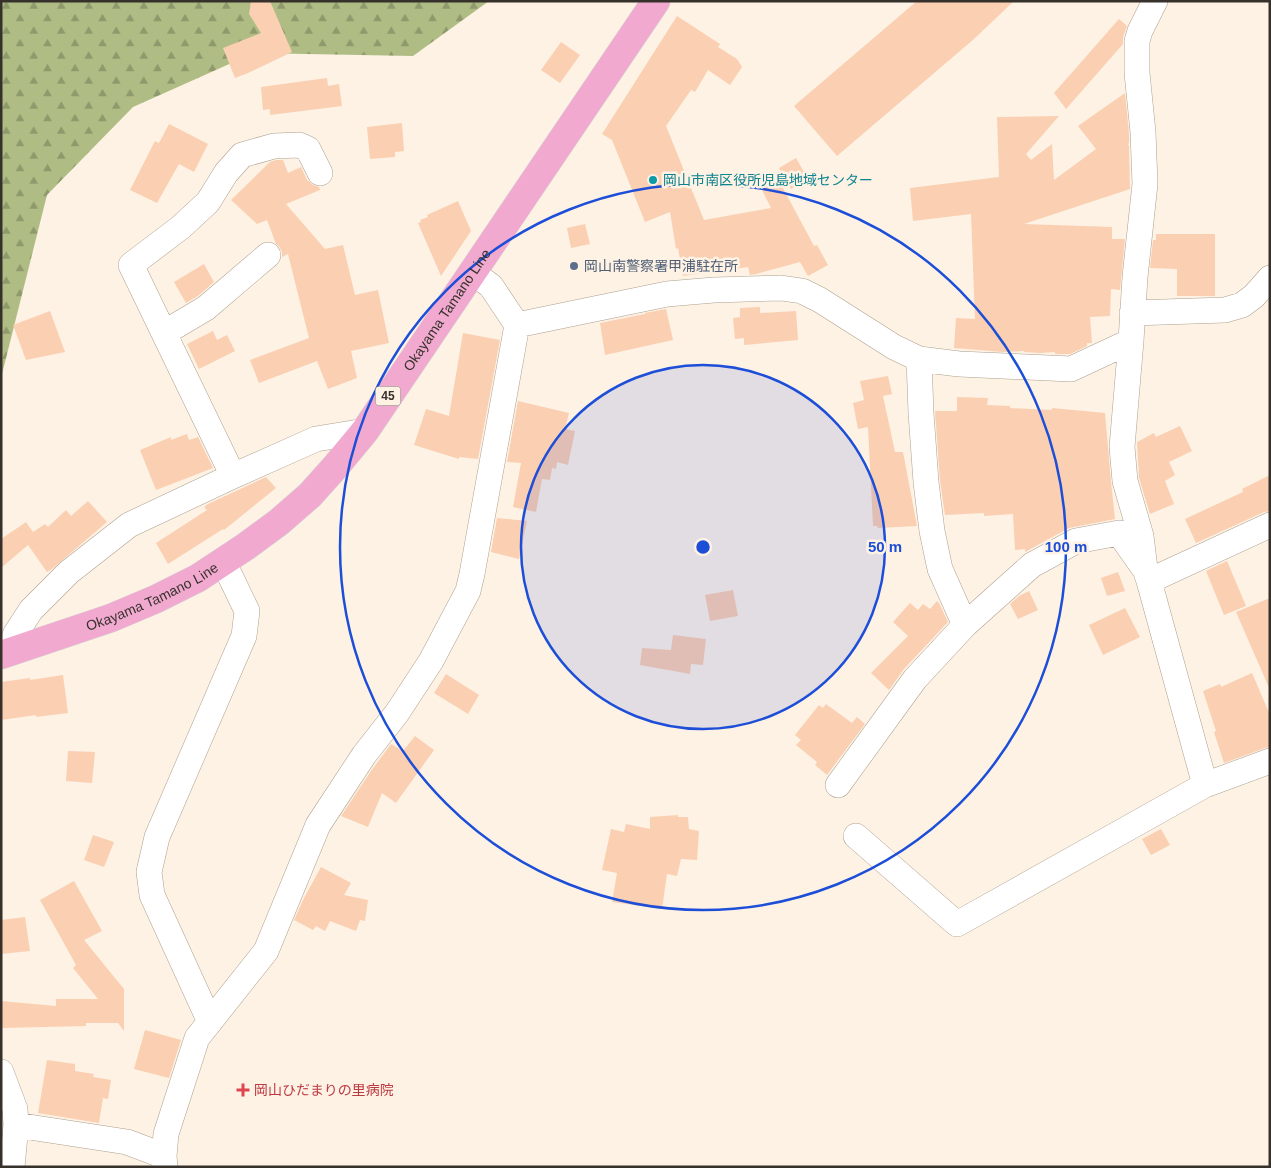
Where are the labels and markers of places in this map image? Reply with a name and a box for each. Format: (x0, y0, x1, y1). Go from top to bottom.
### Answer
place label: 岡山市南区役所児島地域センター (663, 172, 873, 188)
marker: 岡山市南区役所児島地域センター (647, 174, 659, 186)
place label: 岡山南警察署甲浦駐在所 (584, 258, 738, 274)
marker: 岡山南警察署甲浦駐在所 (568, 260, 580, 272)
centre of rings (694, 538, 712, 556)
place label: 岡山ひだまりの里病院 (254, 1082, 394, 1098)
marker: 岡山ひだまりの里病院 (236, 1083, 250, 1097)

